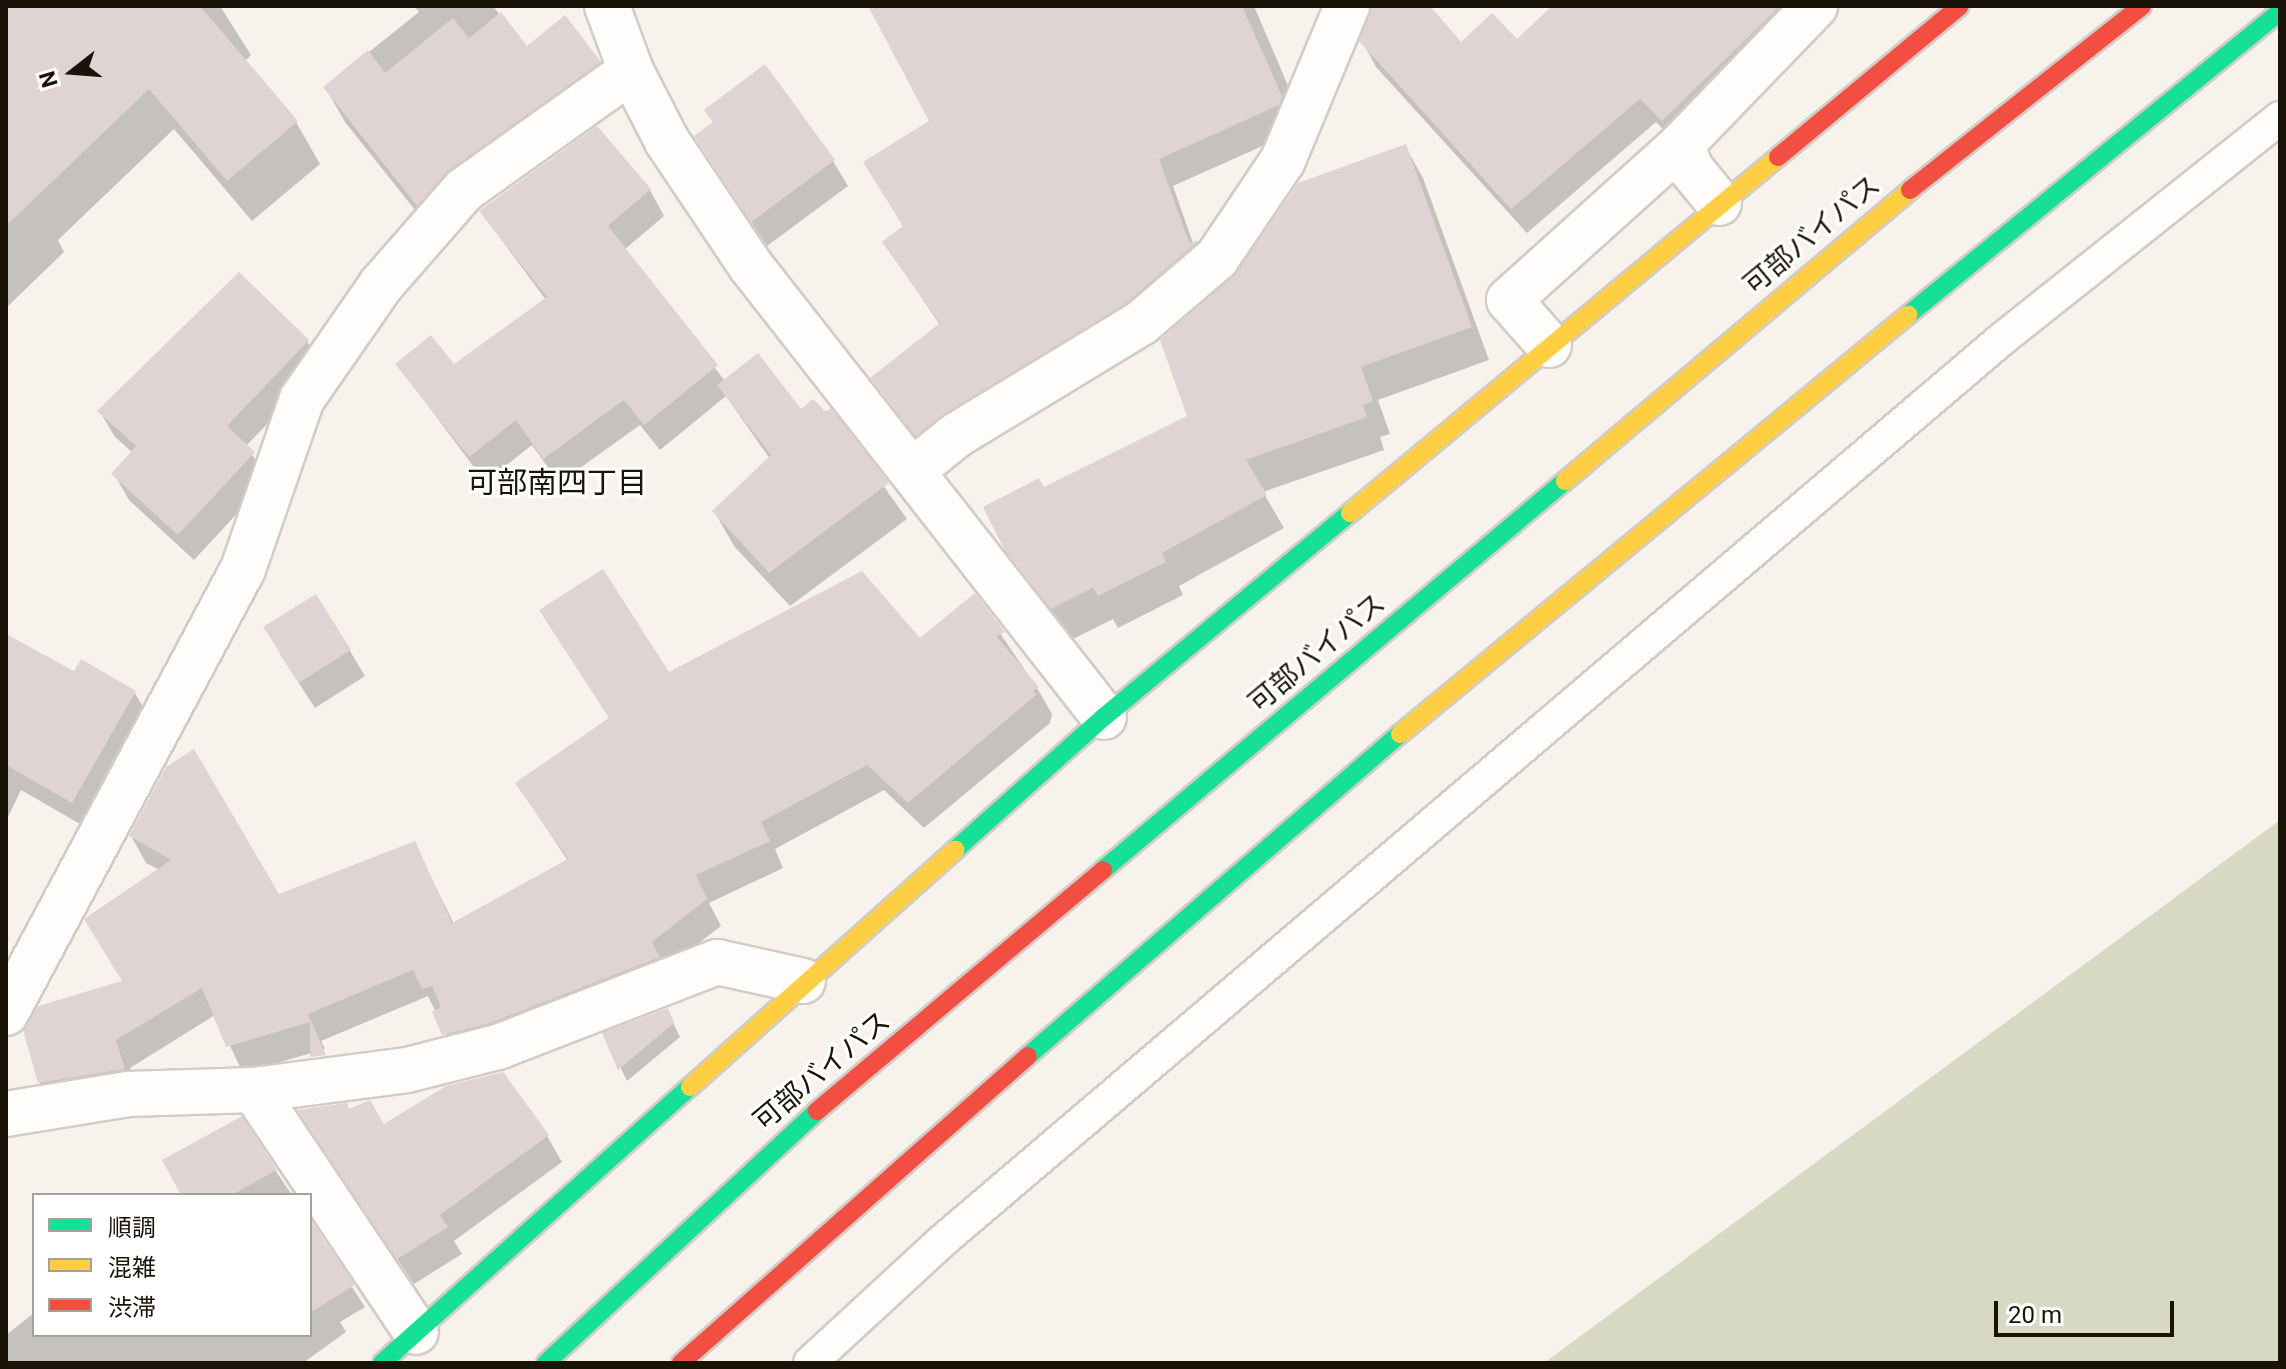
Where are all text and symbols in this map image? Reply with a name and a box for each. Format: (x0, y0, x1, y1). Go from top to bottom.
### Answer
north arrow (32, 32, 112, 112)
text: N (34, 68, 63, 90)
street label: 可部バイパス (1737, 168, 1887, 302)
district label: 可部南四丁目 (467, 465, 647, 501)
street label: 可部バイパス (1242, 586, 1392, 720)
street label: 可部バイパス (747, 1004, 897, 1138)
legend (32, 1193, 312, 1337)
text: 順調 (108, 1214, 156, 1242)
text: 混雑 (108, 1254, 156, 1282)
scale bar (1998, 1285, 2178, 1335)
text: 渋滞 (108, 1294, 156, 1322)
text: 20 m (2008, 1301, 2062, 1329)

